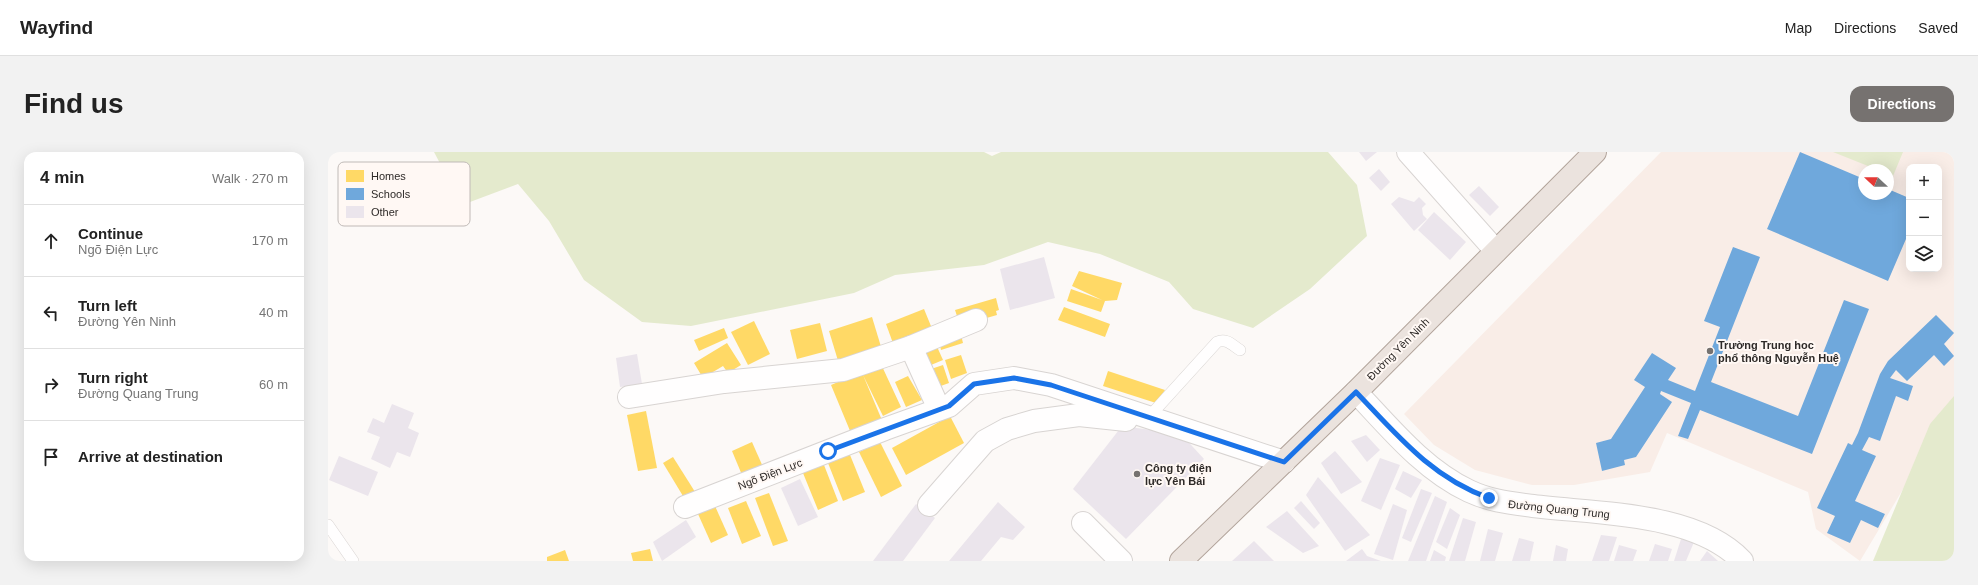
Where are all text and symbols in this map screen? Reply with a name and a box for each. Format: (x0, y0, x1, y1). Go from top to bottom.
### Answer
text: Wayfind (20, 17, 93, 38)
text: Map (1785, 20, 1812, 36)
text: Directions (1834, 20, 1896, 36)
text: Saved (1918, 20, 1958, 36)
button: Directions (1850, 86, 1954, 122)
text: Find us (24, 88, 124, 119)
legend (338, 162, 470, 226)
north arrow (1858, 164, 1894, 200)
map controls (1906, 164, 1942, 272)
button: + (1906, 164, 1942, 200)
text: 4 min (40, 168, 84, 187)
text: Homes (371, 170, 406, 182)
text: Walk · 270 m (212, 171, 288, 186)
text: Schools (371, 188, 411, 200)
button: − (1906, 200, 1942, 236)
text: Other (371, 206, 399, 218)
text: Continue (78, 225, 143, 242)
icon: ahead (40, 230, 62, 252)
text: 170 m (252, 233, 288, 248)
button: layers (1906, 236, 1942, 272)
text: Ngõ Điện Lực (78, 242, 158, 257)
text: Turn left (78, 297, 137, 314)
icon: left (40, 302, 62, 324)
text: 40 m (259, 305, 288, 320)
text: Đường Yên Ninh (78, 314, 176, 329)
street label: Đường Yên Ninh (1364, 315, 1432, 383)
place label: Trường Trung học phổ thông Nguyễn Huệ (1718, 339, 1839, 365)
marker: Trường Trung học phổ thông Nguyễn Huệ (1705, 346, 1715, 356)
text: Turn right (78, 369, 148, 386)
icon: right (40, 374, 62, 396)
text: 60 m (259, 377, 288, 392)
text: Đường Quang Trung (78, 386, 199, 401)
route start (819, 442, 837, 460)
icon: arrive (40, 446, 62, 468)
text: Arrive at destination (78, 448, 223, 465)
street label: Ngõ Điện Lực (736, 456, 804, 492)
place label: Công ty điện lực Yên Bái (1145, 462, 1212, 488)
marker: Công ty điện lực Yên Bái (1132, 469, 1142, 479)
route end (1480, 489, 1498, 507)
street label: Đường Quang Trung (1508, 498, 1610, 520)

